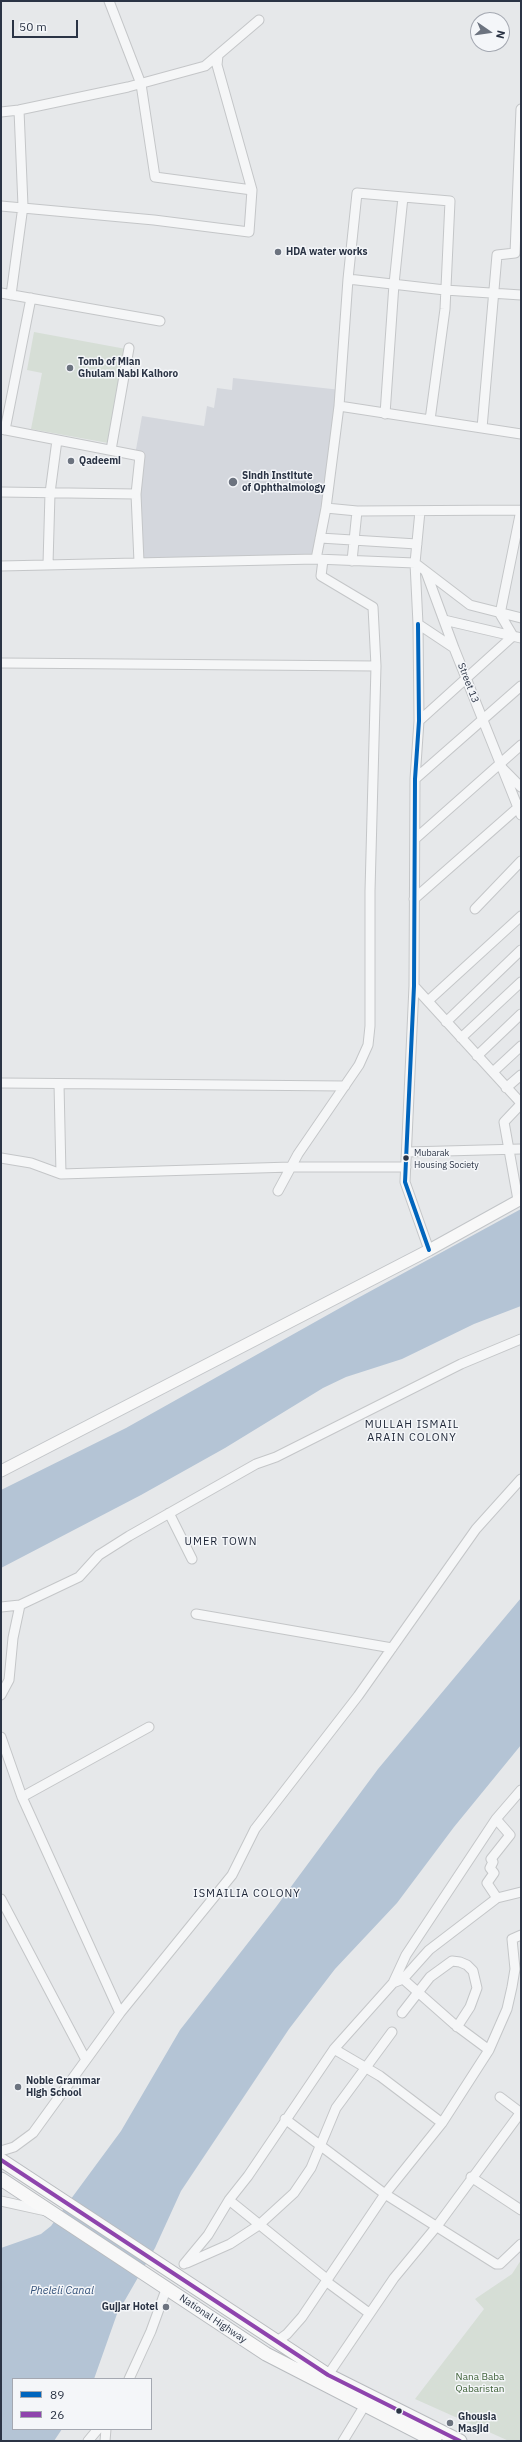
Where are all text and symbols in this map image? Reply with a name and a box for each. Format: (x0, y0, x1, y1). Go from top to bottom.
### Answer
scale bar (14, 12, 80, 38)
north arrow (470, 12, 510, 52)
text: 50 m (19, 19, 47, 34)
text: N (493, 29, 508, 40)
place label: HDA water works (286, 246, 367, 258)
marker: HDA water works (273, 247, 283, 257)
place label: Tomb of Mian Ghulam Nabi Kalhoro (78, 356, 178, 380)
marker: Tomb of Mian Ghulam Nabi Kalhoro (65, 363, 75, 373)
place label: Qadeemi (79, 455, 121, 467)
marker: Qadeemi (66, 456, 76, 466)
place label: Sindh Institute of Ophthalmology (242, 470, 325, 494)
marker: Sindh Institute of Ophthalmology (227, 476, 239, 488)
street label: Street 13 (455, 661, 481, 705)
place label: Mubarak Housing Society (414, 1148, 479, 1169)
marker: Mubarak Housing Society (401, 1153, 411, 1163)
district label: MULLAH ISMAIL ARAIN COLONY (365, 1418, 459, 1444)
district label: UMER TOWN (185, 1535, 257, 1549)
district label: ISMAILIA COLONY (193, 1887, 301, 1901)
place label: Noble Grammar High School (26, 2075, 100, 2098)
marker: Noble Grammar High School (13, 2082, 23, 2092)
water label: Pheleli Canal (30, 2284, 94, 2298)
street label: National Highway (177, 2292, 249, 2346)
place label: Gujjar Hotel (102, 2301, 158, 2313)
marker: Gujjar Hotel (161, 2302, 171, 2312)
park label: Nana Baba Qabaristan (455, 2371, 505, 2394)
legend (12, 2378, 152, 2430)
text: 89 (50, 2387, 64, 2402)
unlabelled marker (394, 2406, 404, 2416)
text: 26 (50, 2407, 64, 2422)
place label: Ghousia Masjid (458, 2411, 496, 2434)
marker: Ghousia Masjid (445, 2418, 455, 2428)

